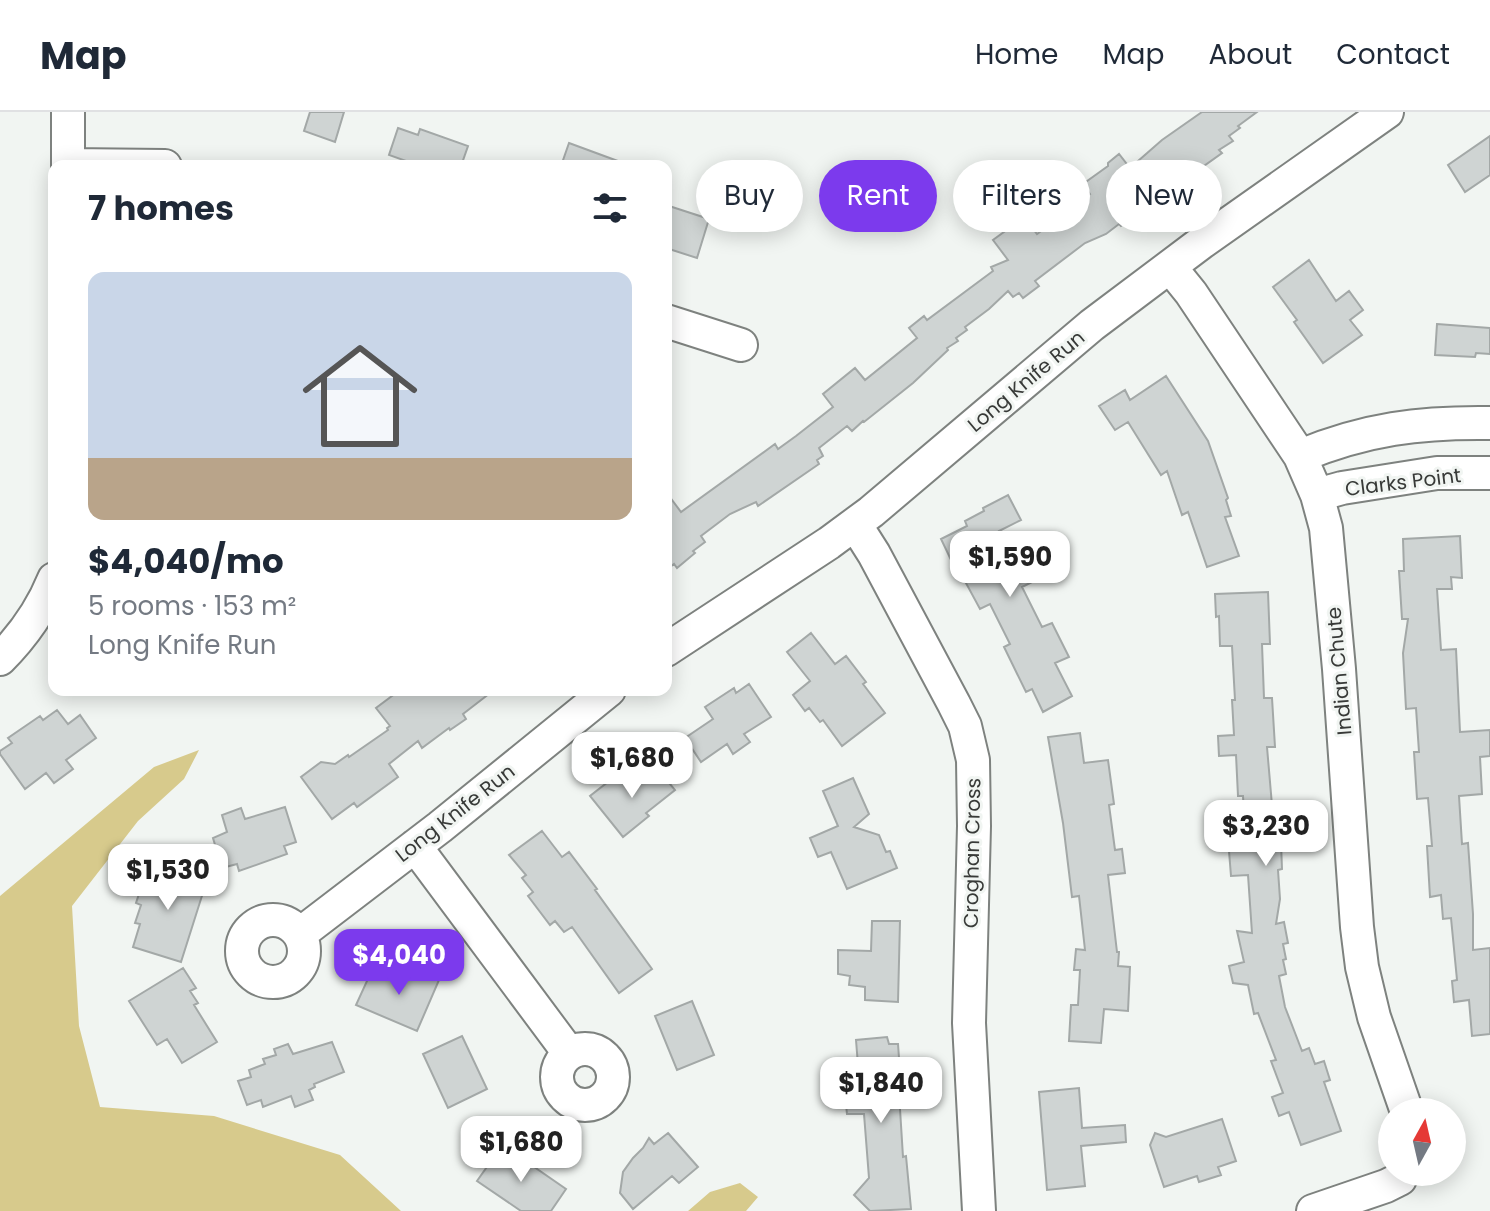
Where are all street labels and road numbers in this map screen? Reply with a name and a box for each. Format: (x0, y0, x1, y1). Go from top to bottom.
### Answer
street label: Long Knife Run (962, 324, 1090, 438)
street label: Clarks Point (1343, 461, 1463, 503)
street label: Indian Chute (1319, 606, 1359, 736)
street label: Long Knife Run (389, 757, 521, 869)
street label: Croghan Cross (957, 778, 987, 928)

